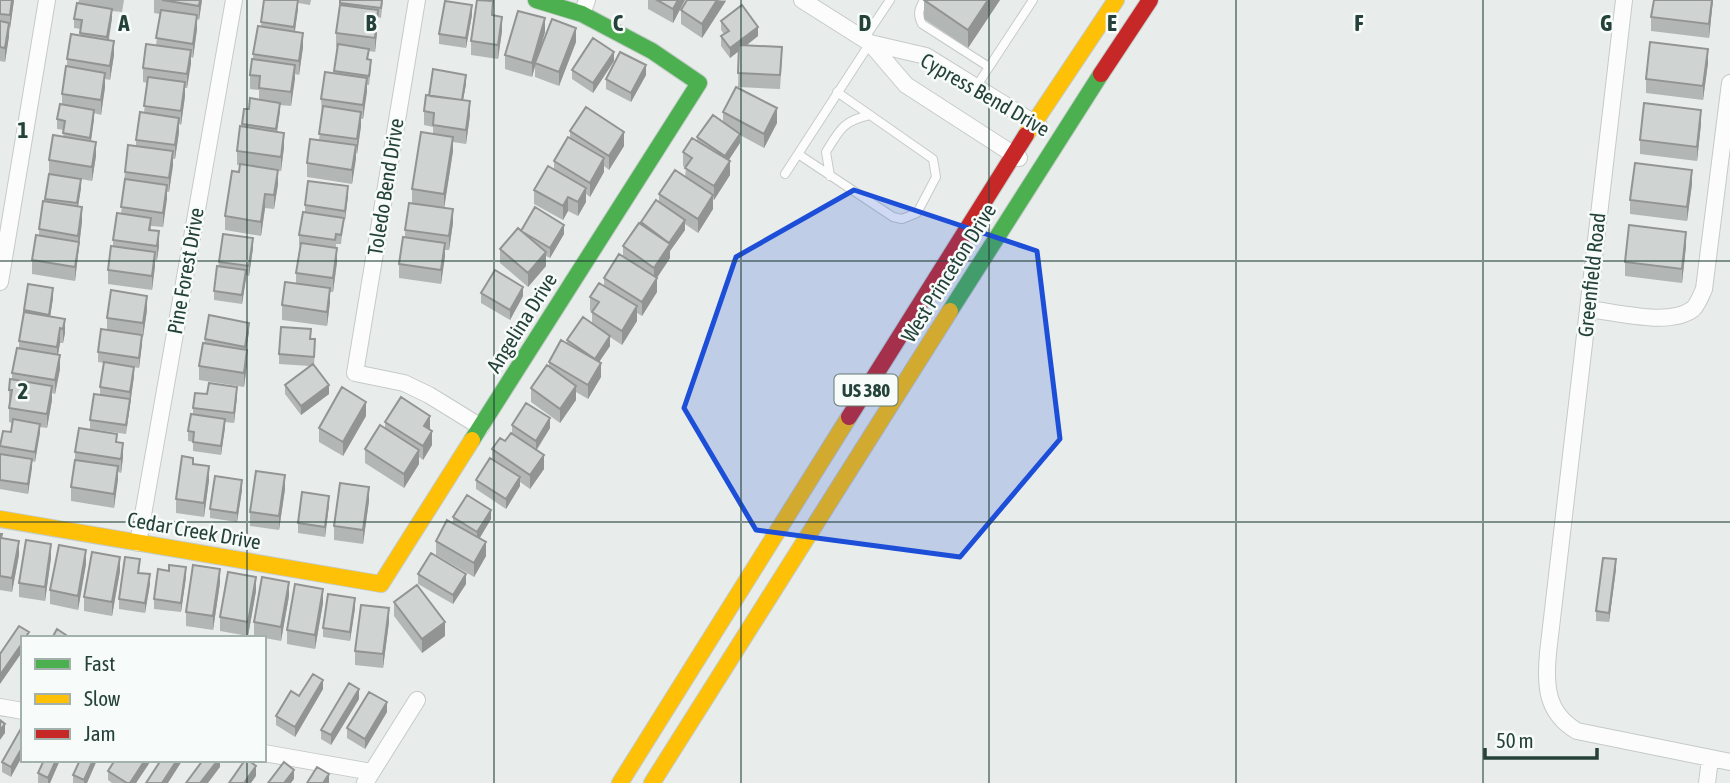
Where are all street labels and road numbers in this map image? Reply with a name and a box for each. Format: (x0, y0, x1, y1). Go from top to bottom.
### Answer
street label: Cypress Bend Drive (917, 48, 1054, 141)
street label: Toledo Bend Drive (362, 117, 408, 257)
street label: West Princeton Drive (896, 199, 1000, 346)
street label: Pine Forest Drive (162, 206, 208, 336)
street label: Greenfield Road (1573, 212, 1609, 338)
street label: Angelina Drive (481, 268, 561, 377)
road number: US 380 (834, 374, 898, 406)
street label: Cedar Creek Drive (126, 506, 263, 554)

